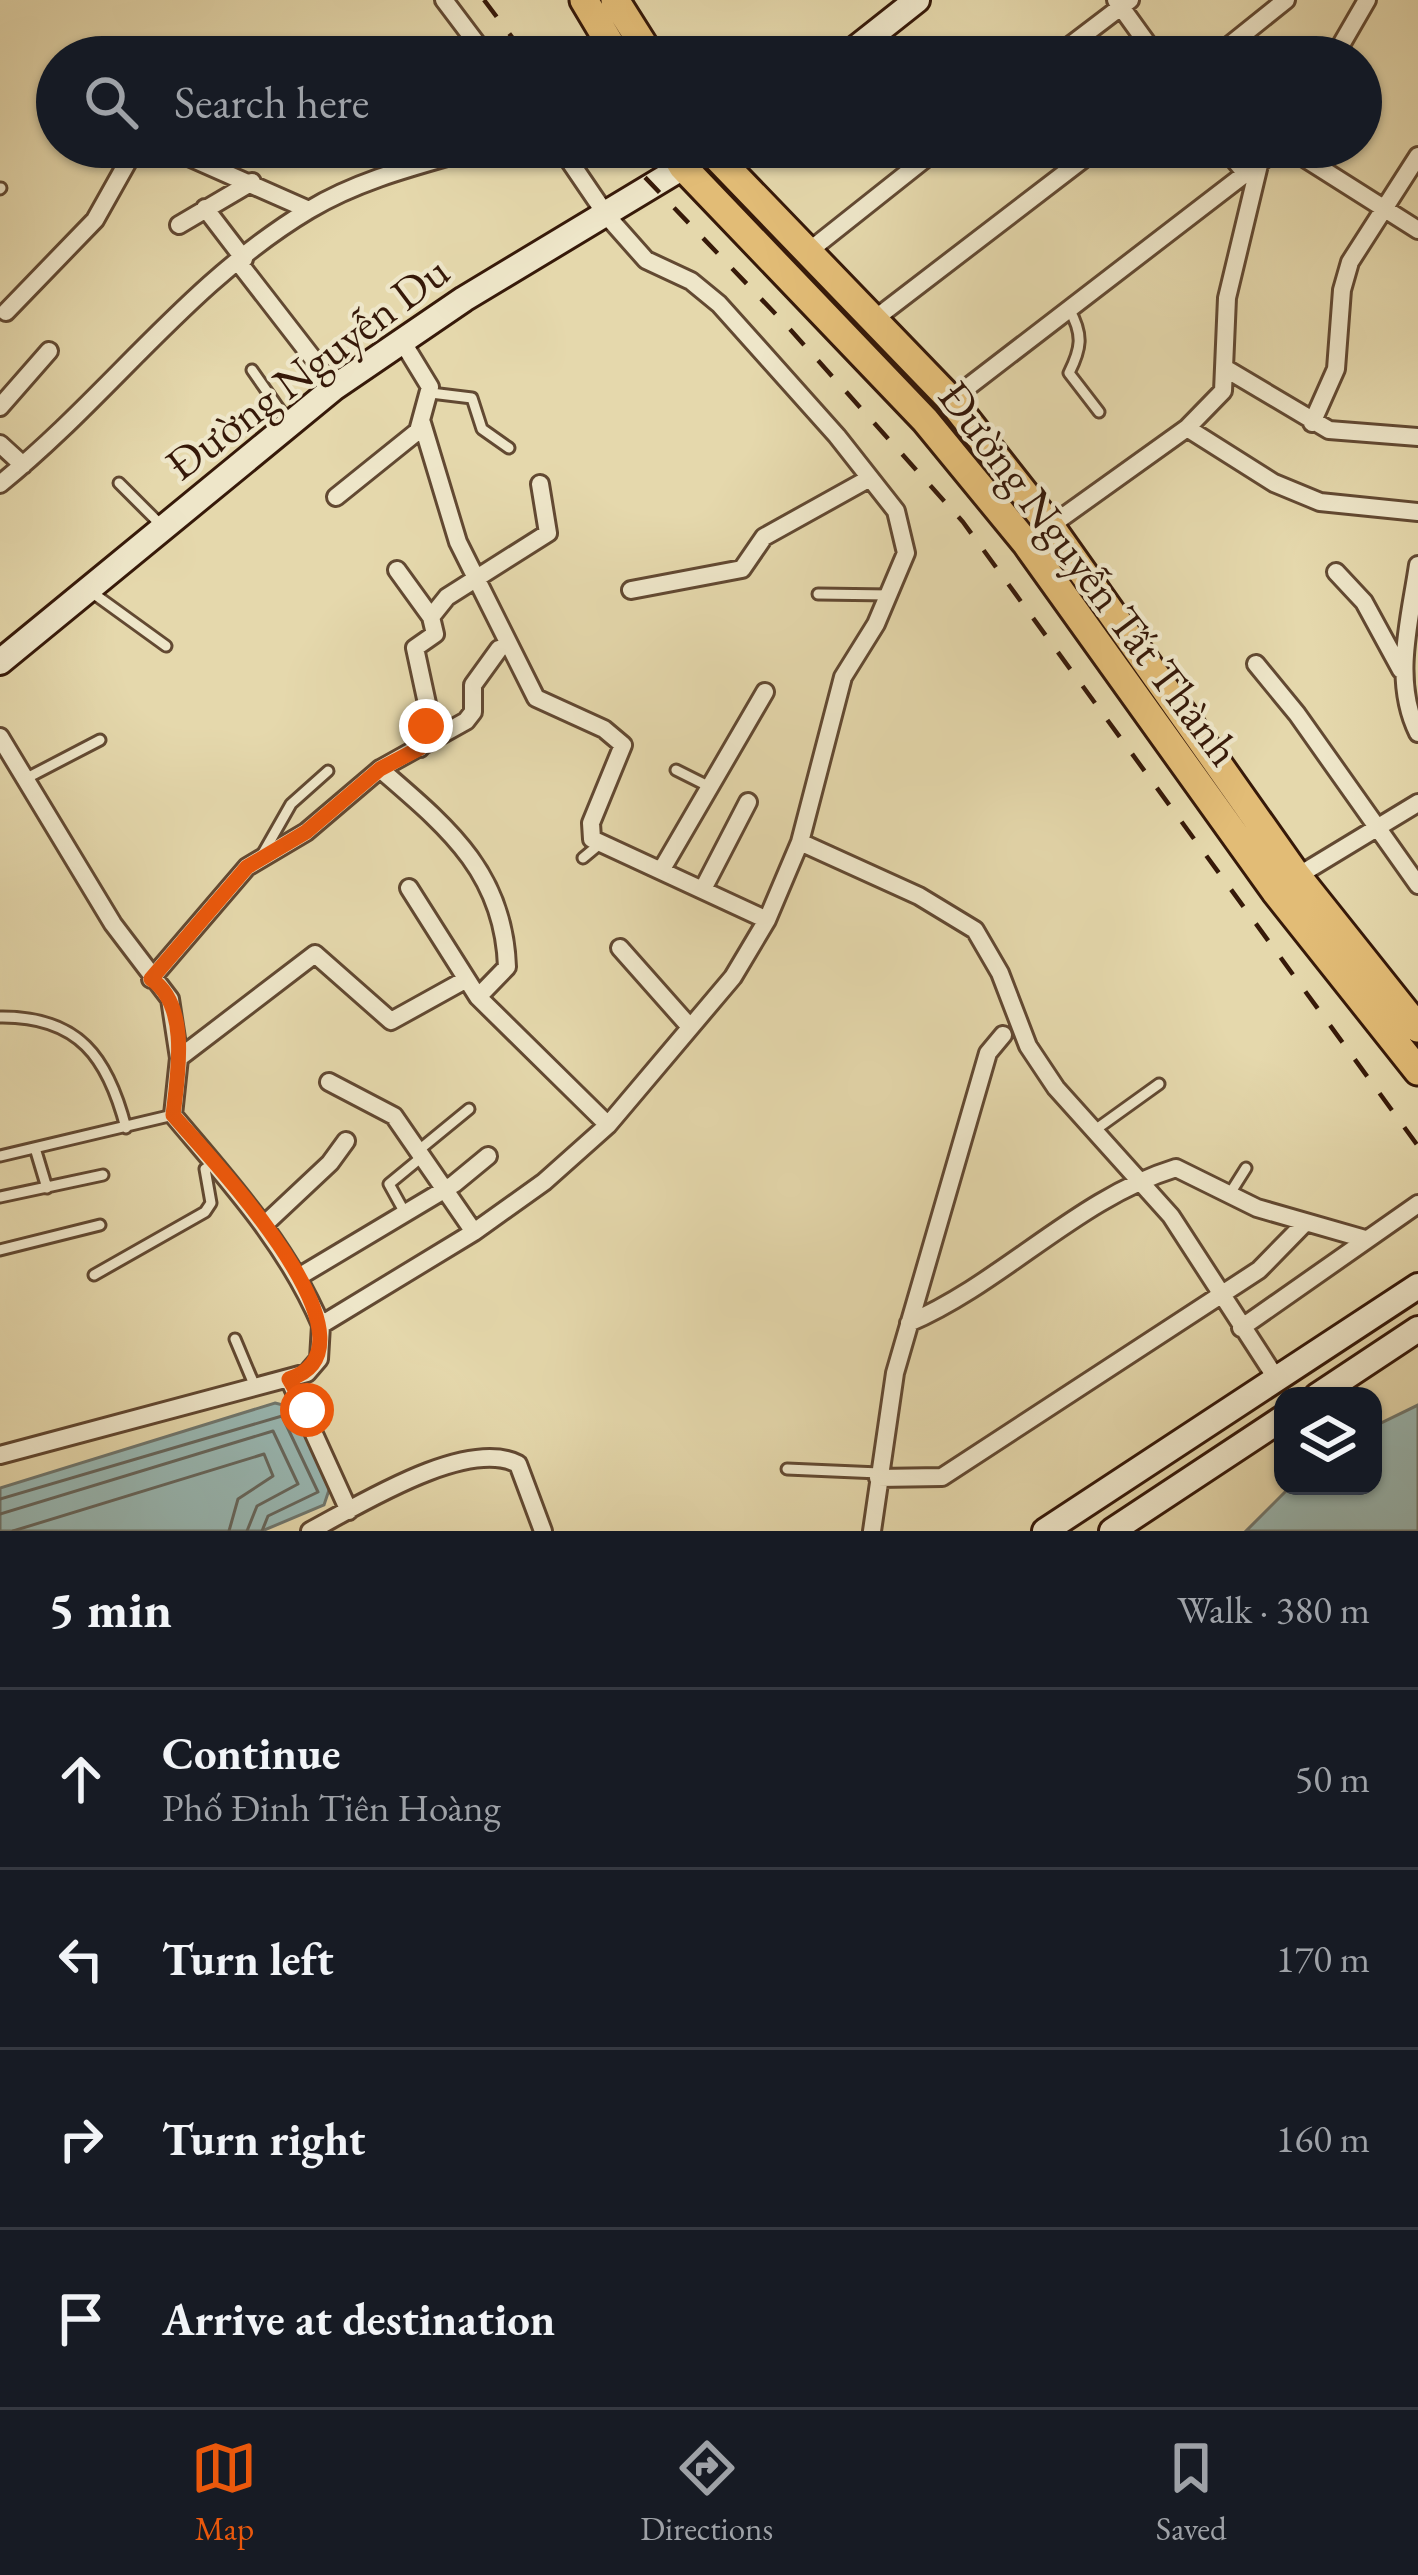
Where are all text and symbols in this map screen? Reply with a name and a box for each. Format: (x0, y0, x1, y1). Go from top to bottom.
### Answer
search box (36, 36, 1382, 168)
icon: search (78, 69, 144, 135)
text: Search here (174, 73, 369, 131)
street label: Đường Nguyễn Du (154, 241, 460, 492)
street label: Đường Nguyễn Tất Thành (926, 369, 1254, 777)
route end (399, 699, 453, 753)
route start (280, 1383, 334, 1437)
map controls (1274, 1387, 1382, 1495)
button: layers (1274, 1387, 1382, 1495)
text: 5 min (48, 1576, 172, 1642)
text: Walk · 380 m (1177, 1584, 1370, 1635)
text: Continue (162, 1724, 340, 1782)
icon: ahead (48, 1746, 114, 1812)
text: 50 m (1294, 1753, 1370, 1804)
text: Phố Đinh Tiên Hoàng (162, 1782, 501, 1833)
icon: left (48, 1926, 114, 1992)
text: Turn left (162, 1930, 334, 1988)
text: 170 m (1276, 1933, 1370, 1984)
icon: right (48, 2106, 114, 2172)
text: Turn right (162, 2110, 365, 2168)
text: 160 m (1276, 2113, 1370, 2164)
icon: arrive (48, 2286, 114, 2352)
text: Arrive at destination (162, 2290, 555, 2348)
tab: Map (191, 2435, 257, 2550)
tab: Directions (640, 2435, 773, 2550)
tab: Saved (1156, 2435, 1227, 2550)

